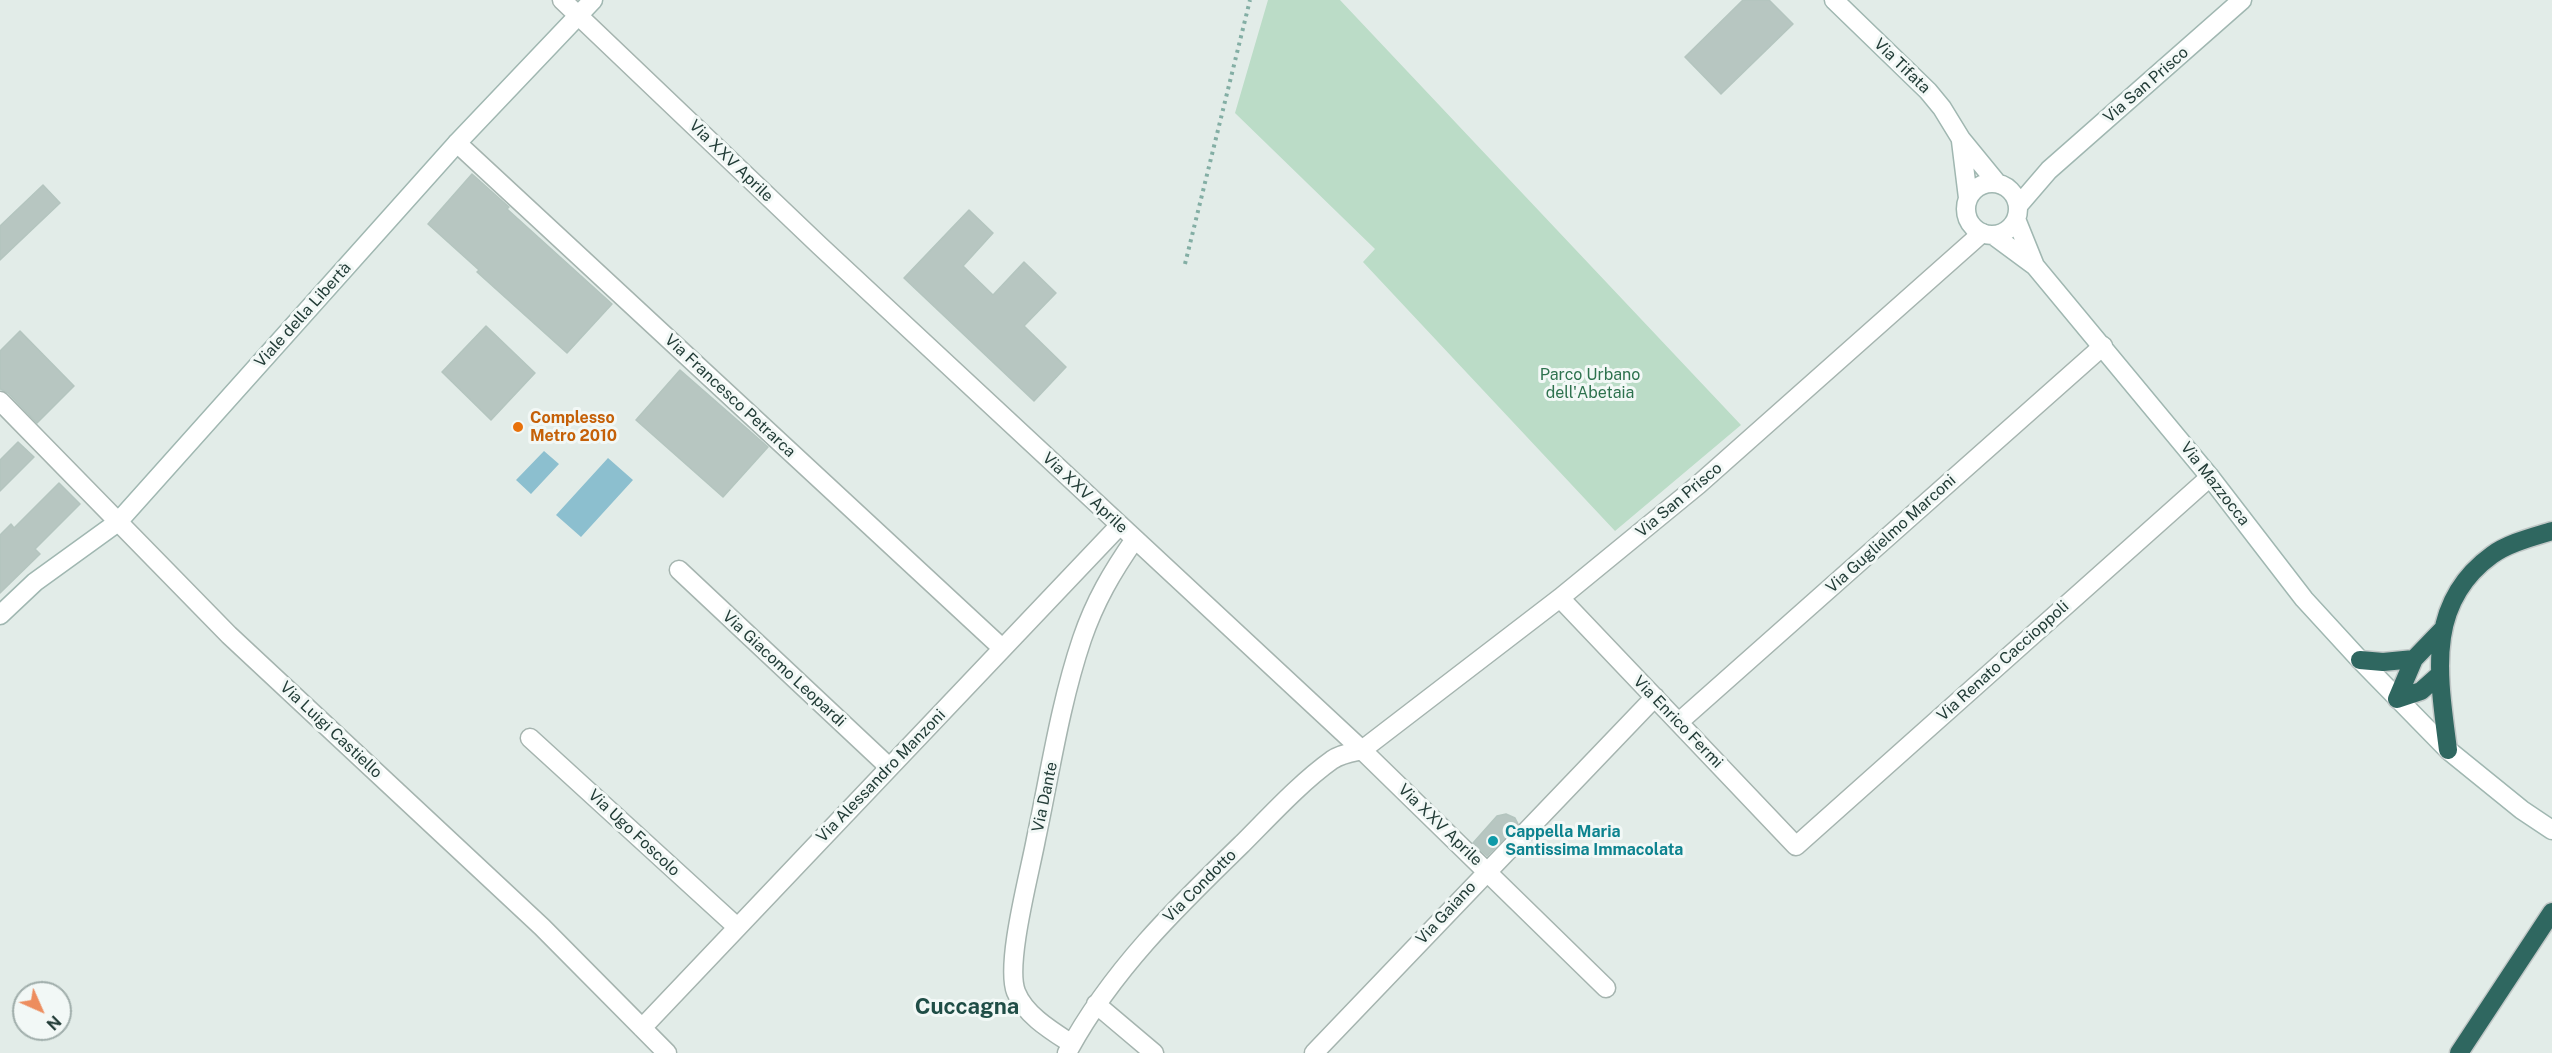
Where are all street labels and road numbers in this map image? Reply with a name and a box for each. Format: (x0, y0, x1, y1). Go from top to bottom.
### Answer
street label: Via Tifata (1870, 34, 1934, 98)
street label: Via San Prisco (2100, 43, 2192, 127)
street label: Via XXV Aprile (685, 116, 777, 206)
street label: Viale della Libertà (251, 259, 355, 371)
street label: Via Francesco Petrarca (661, 330, 799, 462)
street label: Via Mazzocca (2176, 438, 2254, 530)
street label: Via XXV Aprile (1038, 449, 1132, 537)
street label: Via San Prisco (1632, 458, 1726, 542)
street label: Via Guglielmo Marconi (1822, 471, 1960, 597)
street label: Via Renato Caccioppoli (1933, 597, 2073, 725)
street label: Via Giacomo Leopardi (718, 607, 850, 731)
street label: Via Enrico Fermi (1629, 672, 1727, 772)
street label: Via Luigi Castiello (276, 678, 386, 782)
street label: Via Alessandro Manzoni (813, 706, 949, 846)
street label: Via Dante (1028, 760, 1062, 834)
street label: Via XXV Aprile (1394, 780, 1486, 870)
street label: Via Ugo Foscolo (584, 786, 684, 880)
street label: Via Condotto (1159, 845, 1241, 927)
street label: Via Gaiano (1412, 878, 1480, 948)

